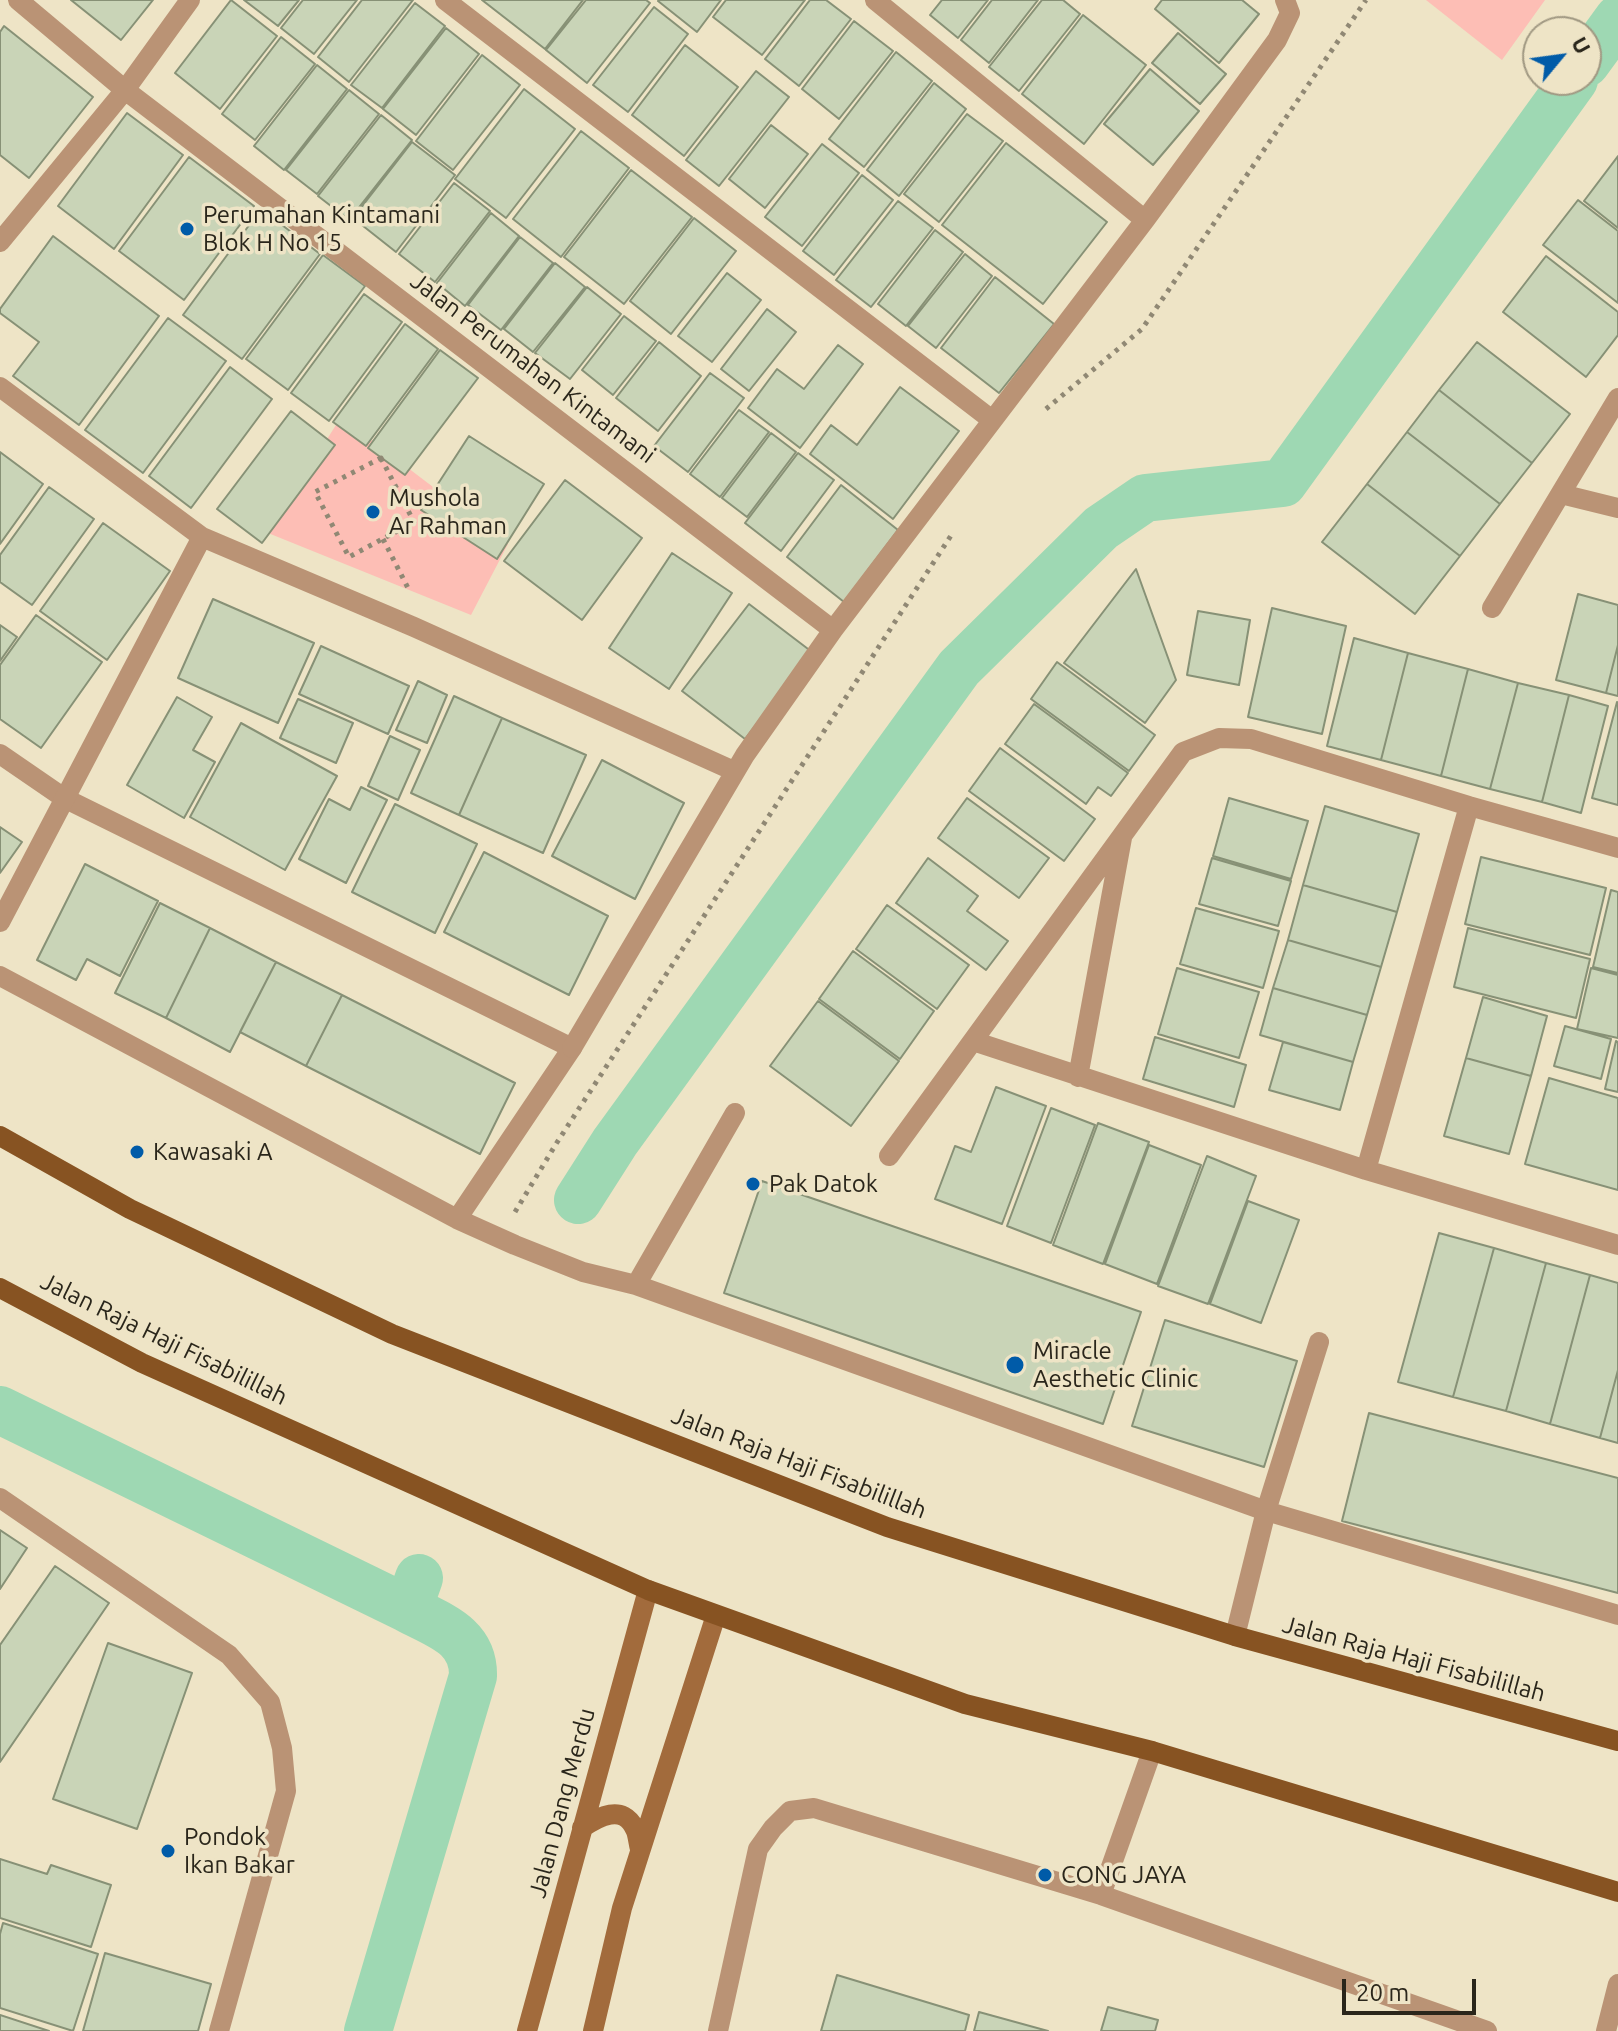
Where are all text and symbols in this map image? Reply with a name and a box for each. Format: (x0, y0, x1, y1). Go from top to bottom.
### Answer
north arrow (1522, 16, 1602, 96)
text: U (1567, 32, 1596, 58)
place label: Perumahan Kintamani Blok H No 15 (203, 201, 440, 257)
marker: Perumahan Kintamani Blok H No 15 (178, 220, 196, 238)
street label: Jalan Perumahan Kintamani (405, 266, 661, 470)
place label: Mushola Ar Rahman (389, 484, 507, 540)
marker: Mushola Ar Rahman (364, 503, 382, 521)
place label: Kawasaki A (153, 1138, 273, 1166)
marker: Kawasaki A (128, 1143, 146, 1161)
place label: Pak Datok (769, 1170, 878, 1198)
marker: Pak Datok (744, 1175, 762, 1193)
street label: Jalan Raja Haji Fisabilillah (36, 1267, 292, 1411)
place label: Miracle Aesthetic Clinic (1033, 1337, 1198, 1393)
marker: Miracle Aesthetic Clinic (1004, 1354, 1026, 1376)
street label: Jalan Raja Haji Fisabilillah (667, 1401, 931, 1525)
street label: Jalan Raja Haji Fisabilillah (1279, 1610, 1549, 1708)
street label: Jalan Dang Merdu (523, 1705, 601, 1901)
place label: Pondok Ikan Bakar (184, 1823, 295, 1879)
marker: Pondok Ikan Bakar (159, 1842, 177, 1860)
place label: CONG JAYA (1061, 1861, 1186, 1889)
marker: CONG JAYA (1036, 1866, 1054, 1884)
scale bar (1346, 1963, 1480, 2013)
text: 20 m (1356, 1979, 1409, 2006)

